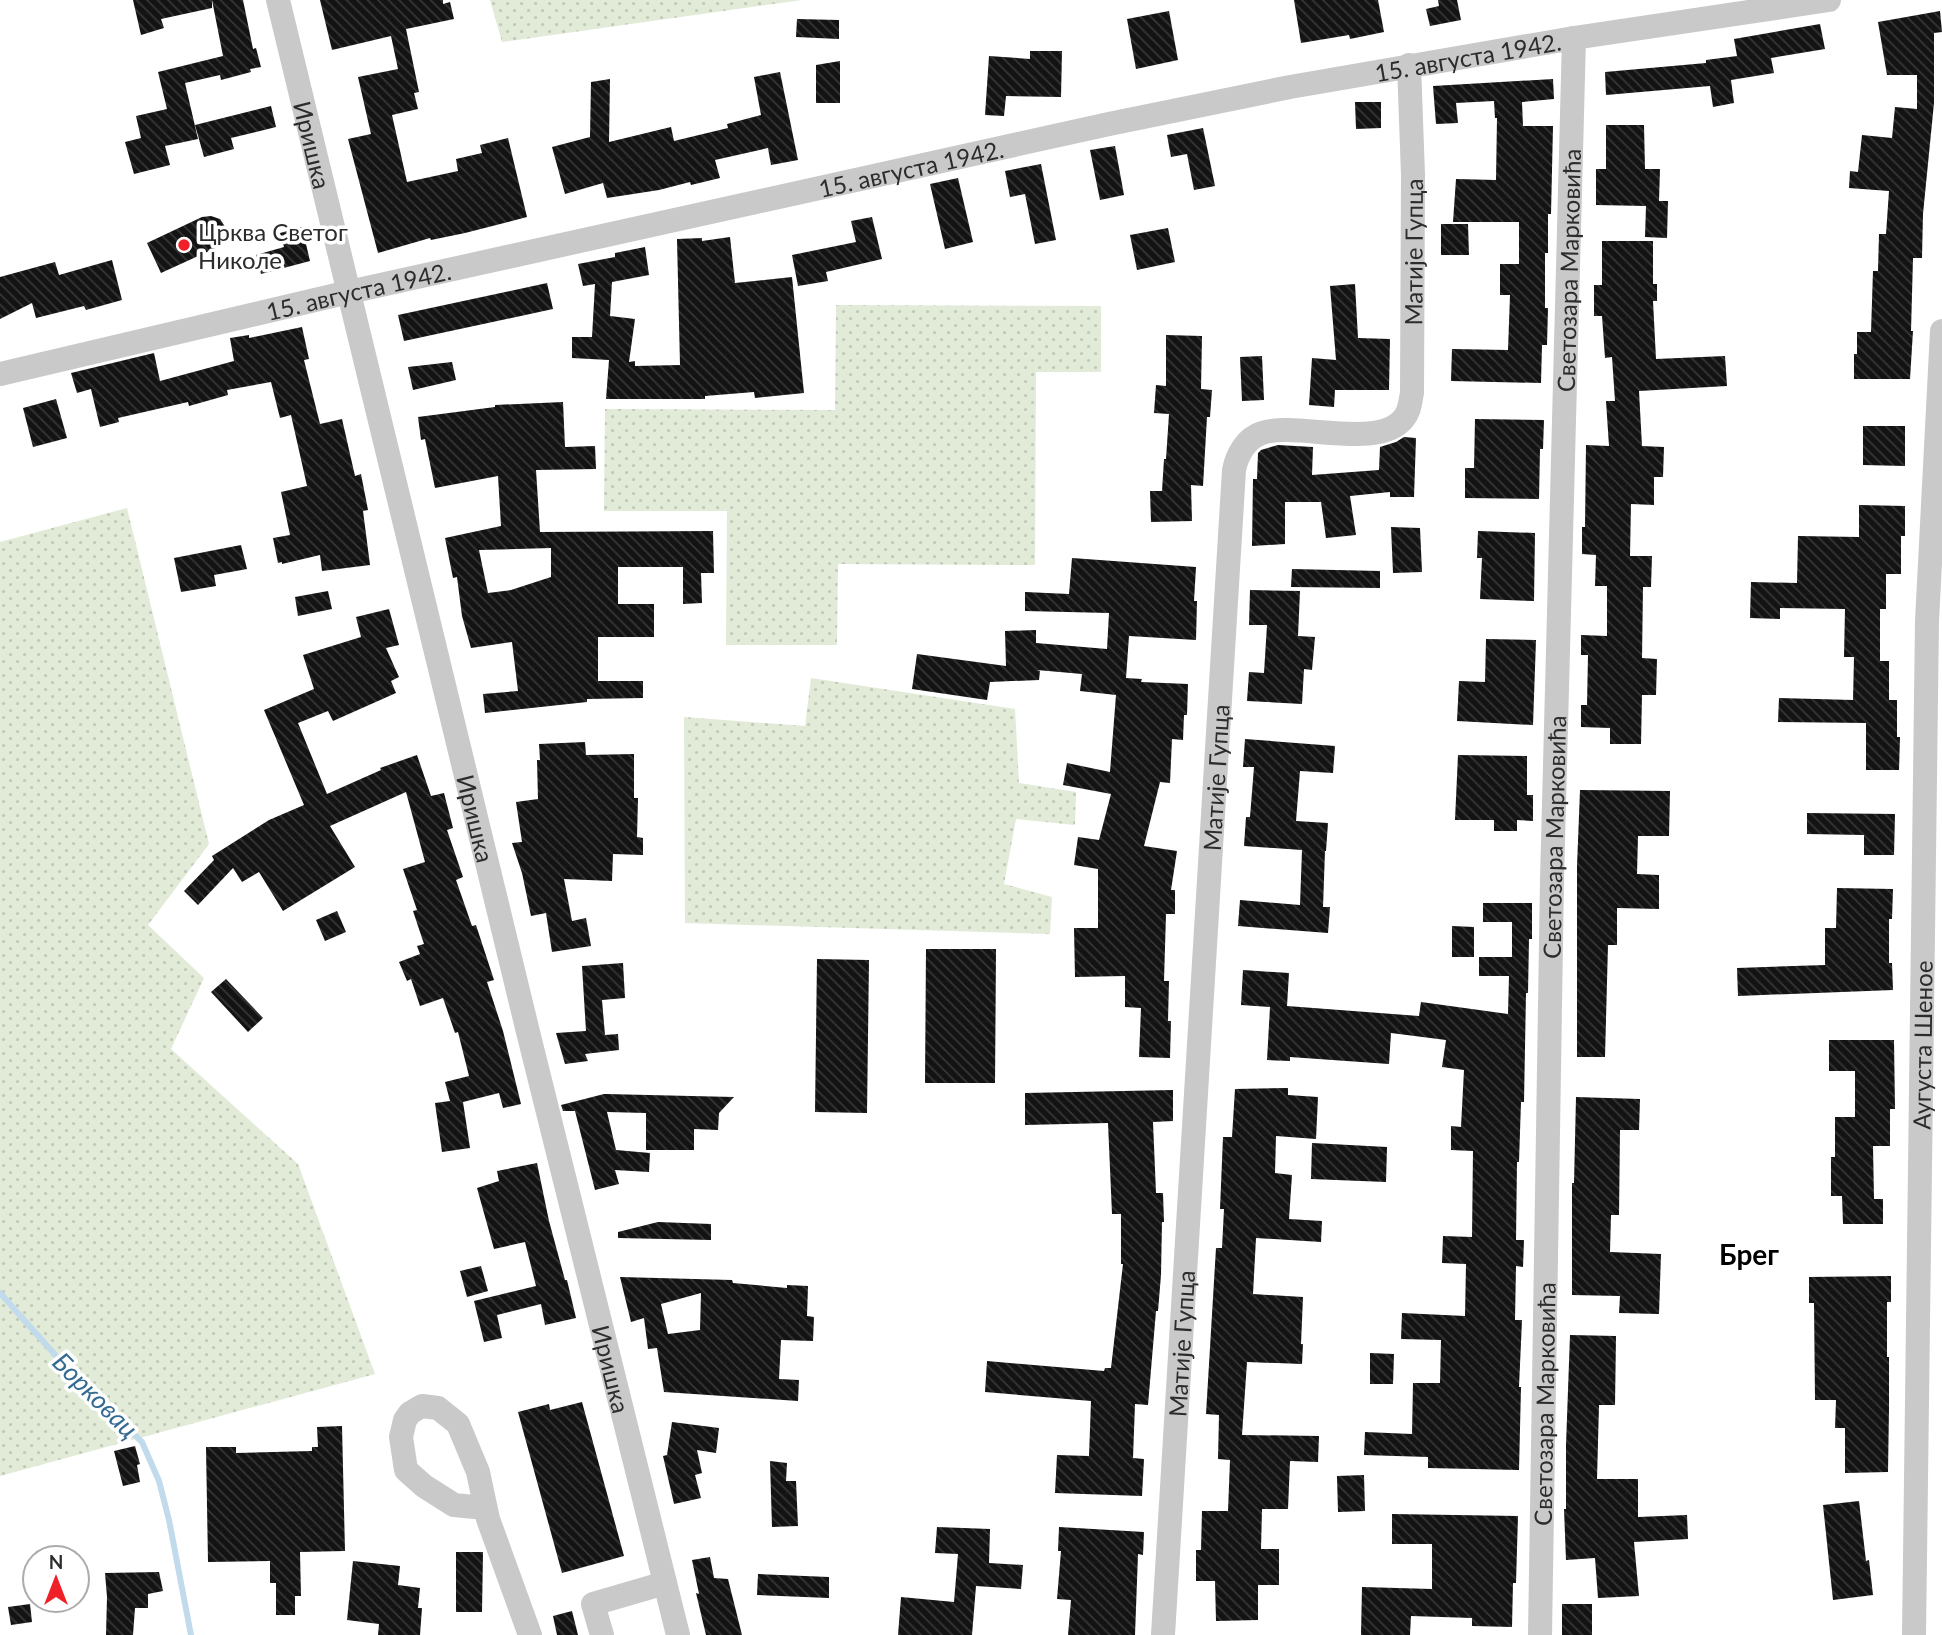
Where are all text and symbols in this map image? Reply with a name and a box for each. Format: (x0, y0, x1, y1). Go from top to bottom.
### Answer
street label: 15. августа 1942. (1372, 26, 1563, 87)
street label: Иришка (288, 98, 338, 192)
street label: 15. августа 1942. (816, 133, 1006, 202)
street label: Светозара Марковића (1550, 148, 1586, 392)
street label: Матије Гупца (1398, 178, 1427, 326)
place label: Црква Светог Николе (198, 217, 348, 274)
marker: Црква Светог Николе (176, 237, 192, 253)
street label: 15. августа 1942. (263, 255, 453, 325)
street label: Матије Гупца (1196, 703, 1234, 852)
street label: Светозара Марковића (1536, 715, 1571, 959)
street label: Иришка (452, 771, 501, 865)
street label: Аугуста Шеное (1906, 960, 1937, 1130)
district label: Брег (1719, 1237, 1779, 1271)
street label: Матије Гупца (1162, 1269, 1200, 1418)
street label: Светозара Марковића (1527, 1282, 1560, 1526)
street label: Иришка (587, 1322, 637, 1416)
water label: Борковац (46, 1345, 146, 1445)
north arrow (21, 1544, 91, 1614)
text: N (49, 1550, 63, 1573)

